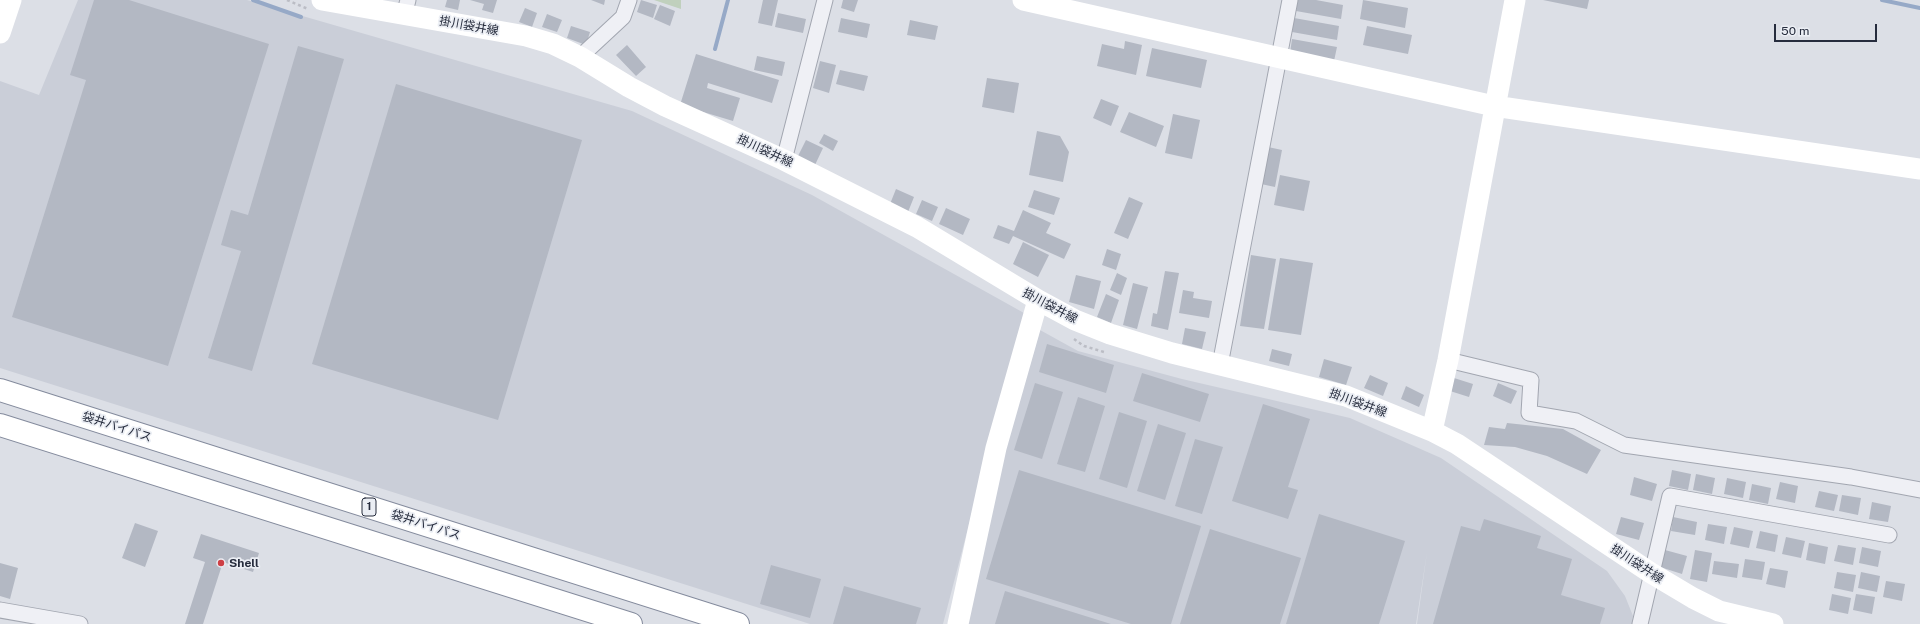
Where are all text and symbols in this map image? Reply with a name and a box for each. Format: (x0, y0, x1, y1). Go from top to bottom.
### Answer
street label: 掛川袋井線 (438, 14, 500, 38)
scale bar (1776, 16, 1879, 42)
text: 50 m (1781, 24, 1809, 38)
street label: 掛川袋井線 (735, 132, 795, 170)
street label: 掛川袋井線 (1020, 286, 1080, 326)
street label: 掛川袋井線 (1327, 386, 1389, 420)
street label: 袋井バイパス (81, 409, 153, 445)
road number: 1 (362, 498, 376, 516)
street label: 袋井バイパス (390, 507, 462, 543)
street label: 掛川袋井線 (1608, 542, 1666, 586)
place label: Shell (229, 556, 259, 570)
marker: Shell (216, 558, 226, 568)

